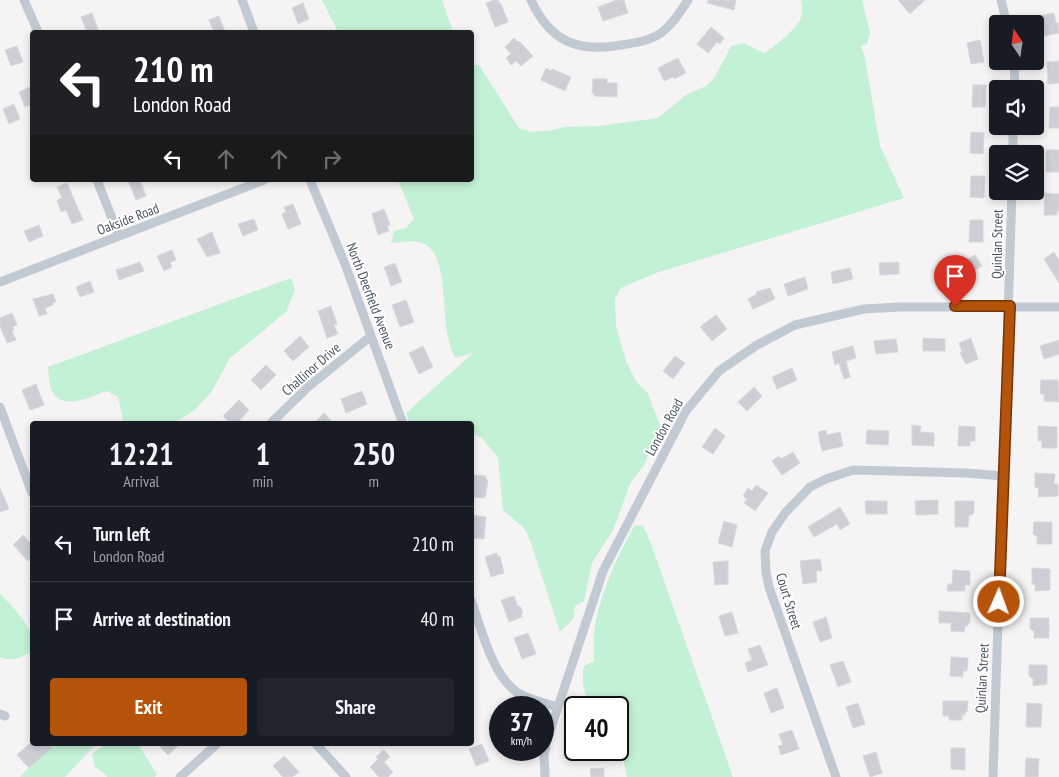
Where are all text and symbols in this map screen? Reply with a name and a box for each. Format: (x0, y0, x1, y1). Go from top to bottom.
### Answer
north arrow (989, 15, 1044, 70)
map controls (989, 15, 1044, 200)
text: 210 m (133, 46, 214, 92)
icon: left (50, 50, 115, 115)
button: sound (989, 80, 1044, 135)
text: London Road (133, 90, 231, 118)
icon: left (159, 145, 187, 173)
icon: ahead (212, 145, 240, 173)
icon: ahead (265, 145, 293, 173)
icon: right (318, 145, 346, 173)
button: layers (989, 145, 1044, 200)
street label: Oakside Road (94, 199, 162, 239)
street label: Quinlan Street (987, 209, 1007, 279)
street label: North Deerfield Avenue (342, 240, 400, 352)
pin (934, 255, 976, 306)
icon: arrive (941, 262, 969, 290)
street label: Challinor Drive (278, 338, 344, 399)
street label: London Road (641, 395, 687, 459)
text: 12:21 (109, 434, 174, 473)
text: 1 (256, 434, 270, 473)
text: 250 (352, 434, 395, 473)
text: Arrival (123, 471, 159, 491)
text: min (252, 471, 273, 491)
text: m (368, 471, 379, 491)
text: Turn left (93, 522, 150, 546)
icon: left (50, 530, 78, 558)
text: 210 m (412, 532, 454, 556)
text: London Road (93, 546, 164, 566)
street label: Court Street (772, 571, 806, 632)
position arrow (972, 575, 1024, 627)
icon: arrive (50, 605, 78, 633)
text: Arrive at destination (93, 607, 231, 631)
text: 40 m (421, 607, 454, 631)
street label: Quinlan Street (971, 642, 993, 713)
button: Exit (50, 678, 247, 736)
button: Share (257, 678, 454, 736)
speed limit sign: 40 (564, 696, 629, 761)
text: 37 (510, 706, 533, 738)
text: km/h (511, 733, 532, 748)

